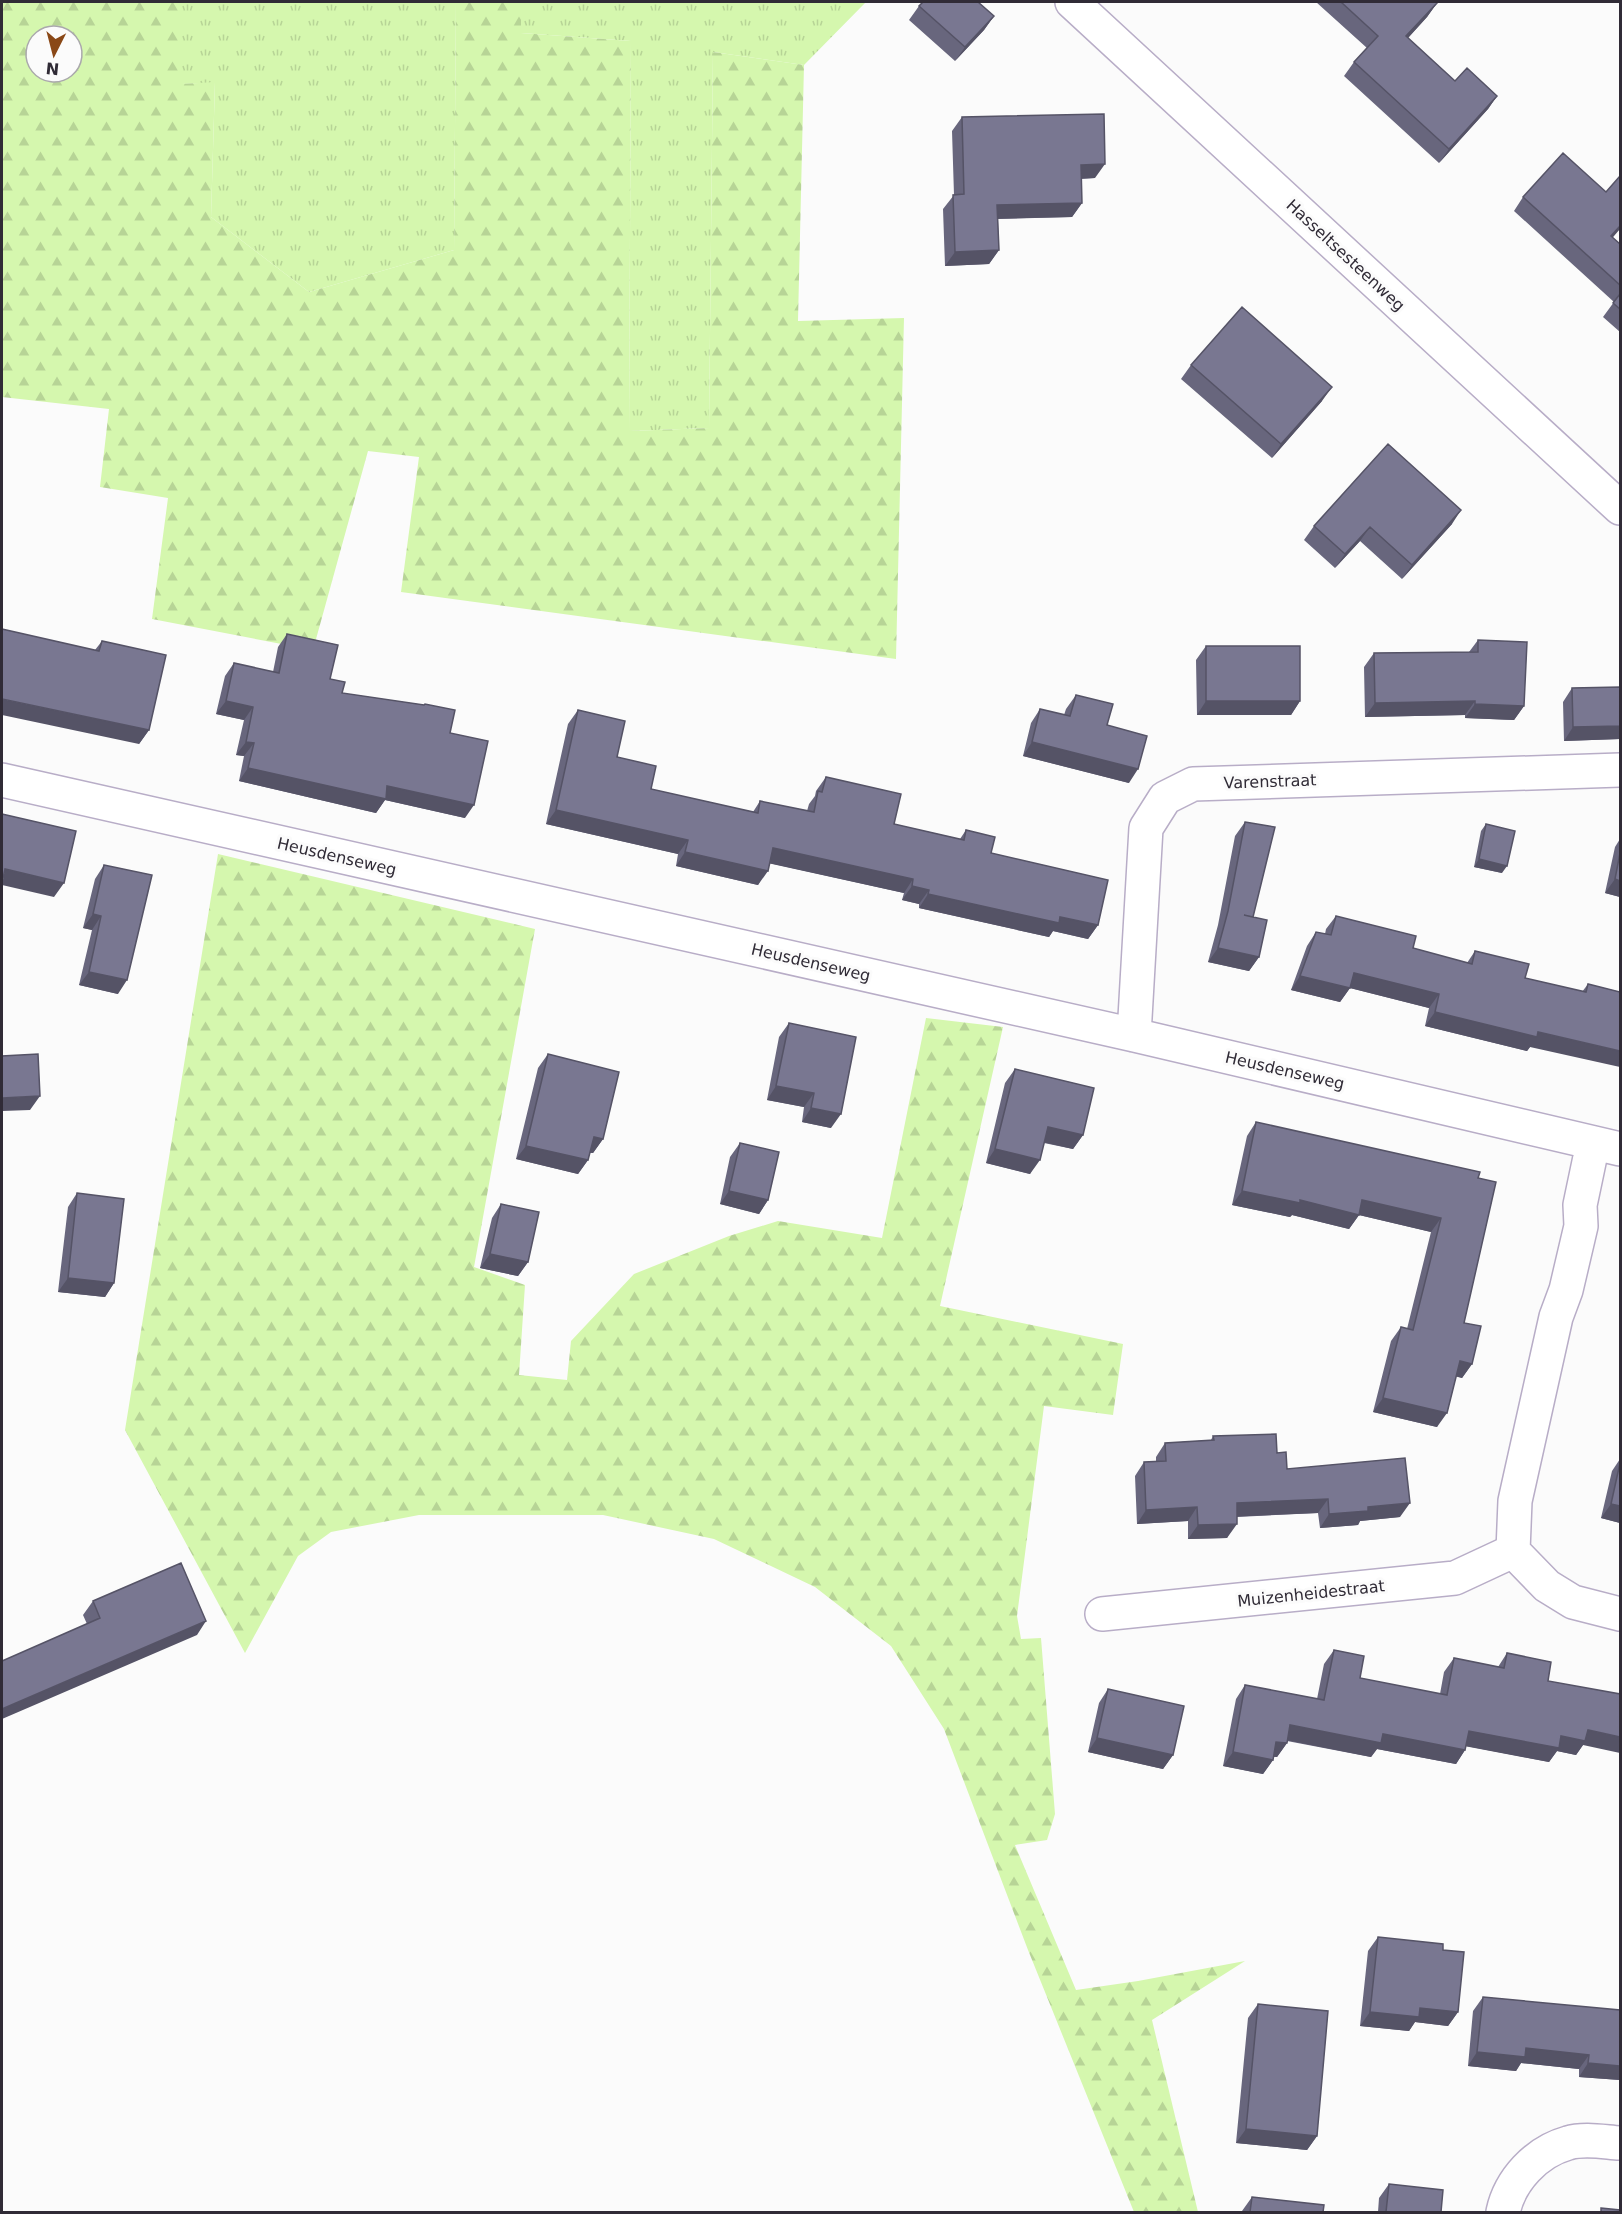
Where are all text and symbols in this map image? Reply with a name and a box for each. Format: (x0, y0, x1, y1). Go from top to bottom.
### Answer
north arrow (24, 24, 84, 84)
text: N (45, 58, 60, 79)
street label: Hasseltsesteenweg (1283, 196, 1409, 315)
street label: Varenstraat (1223, 770, 1317, 793)
street label: Heusdenseweg (275, 834, 398, 879)
street label: Heusdenseweg (749, 940, 872, 985)
street label: Heusdenseweg (1223, 1048, 1346, 1093)
street label: Muizenheidestraat (1236, 1576, 1386, 1611)

